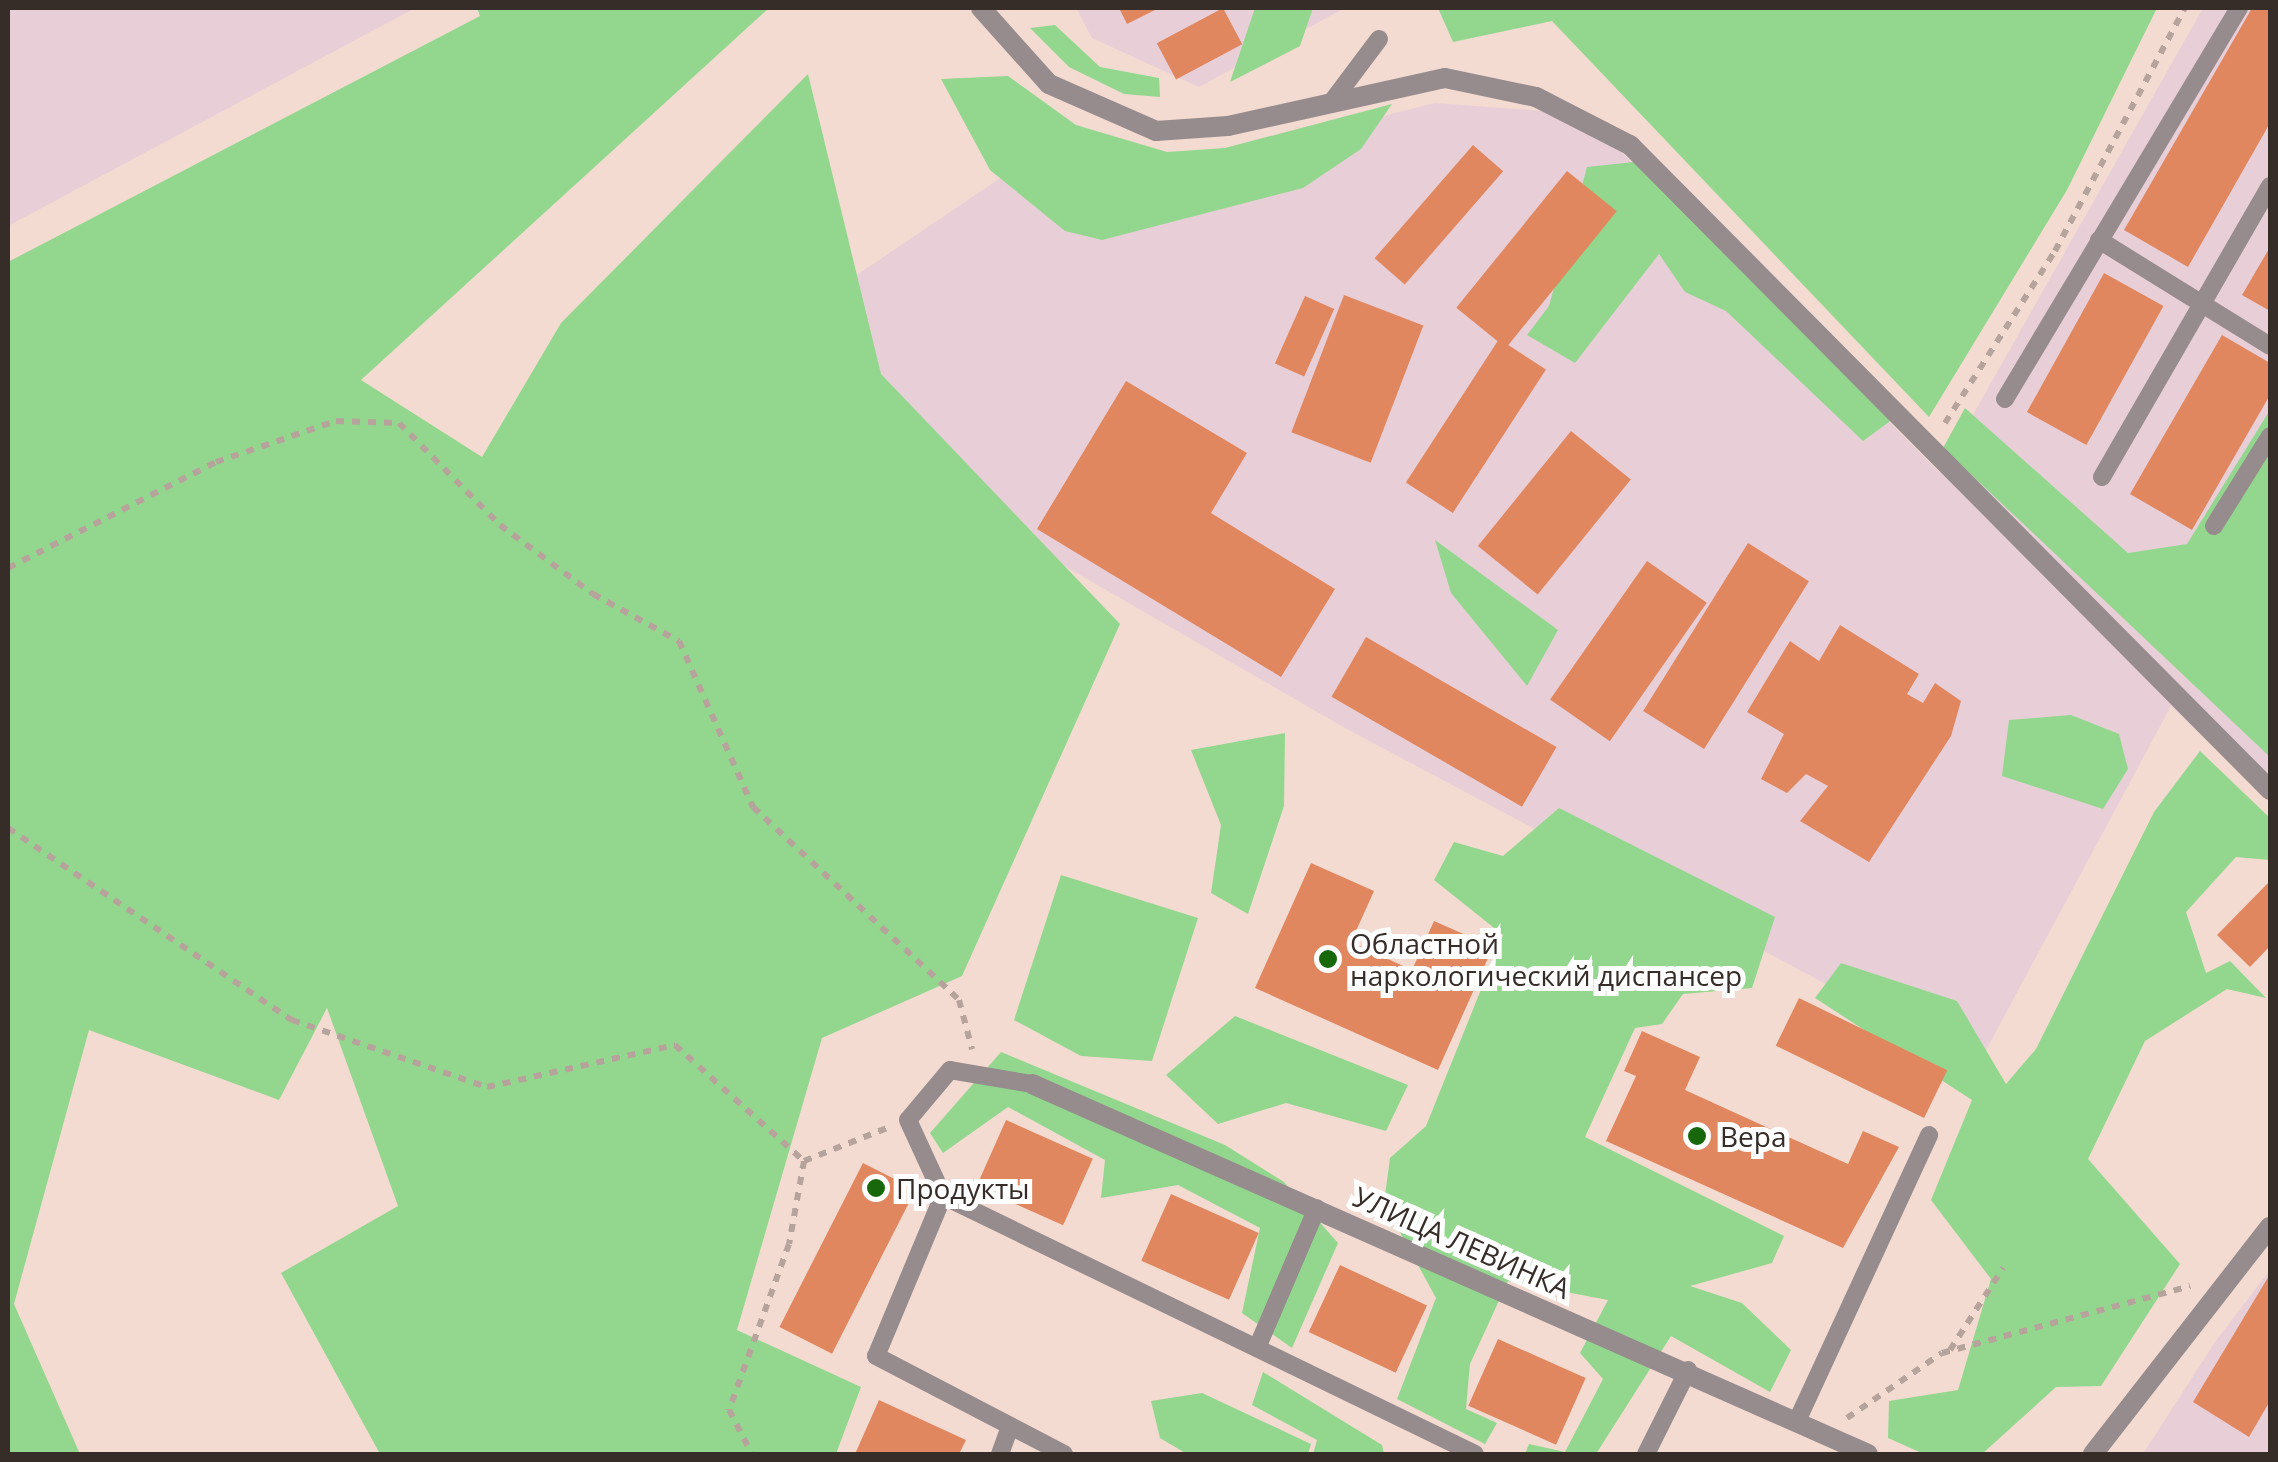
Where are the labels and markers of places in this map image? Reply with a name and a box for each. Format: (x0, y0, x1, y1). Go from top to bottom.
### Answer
place label: Областной наркологический диспансер (1350, 926, 1742, 992)
marker: Областной наркологический диспансер (1315, 946, 1341, 972)
place label: Вера (1720, 1119, 1786, 1153)
marker: Вера (1684, 1123, 1710, 1149)
place label: Продукты (896, 1171, 1030, 1205)
marker: Продукты (865, 1177, 887, 1199)

